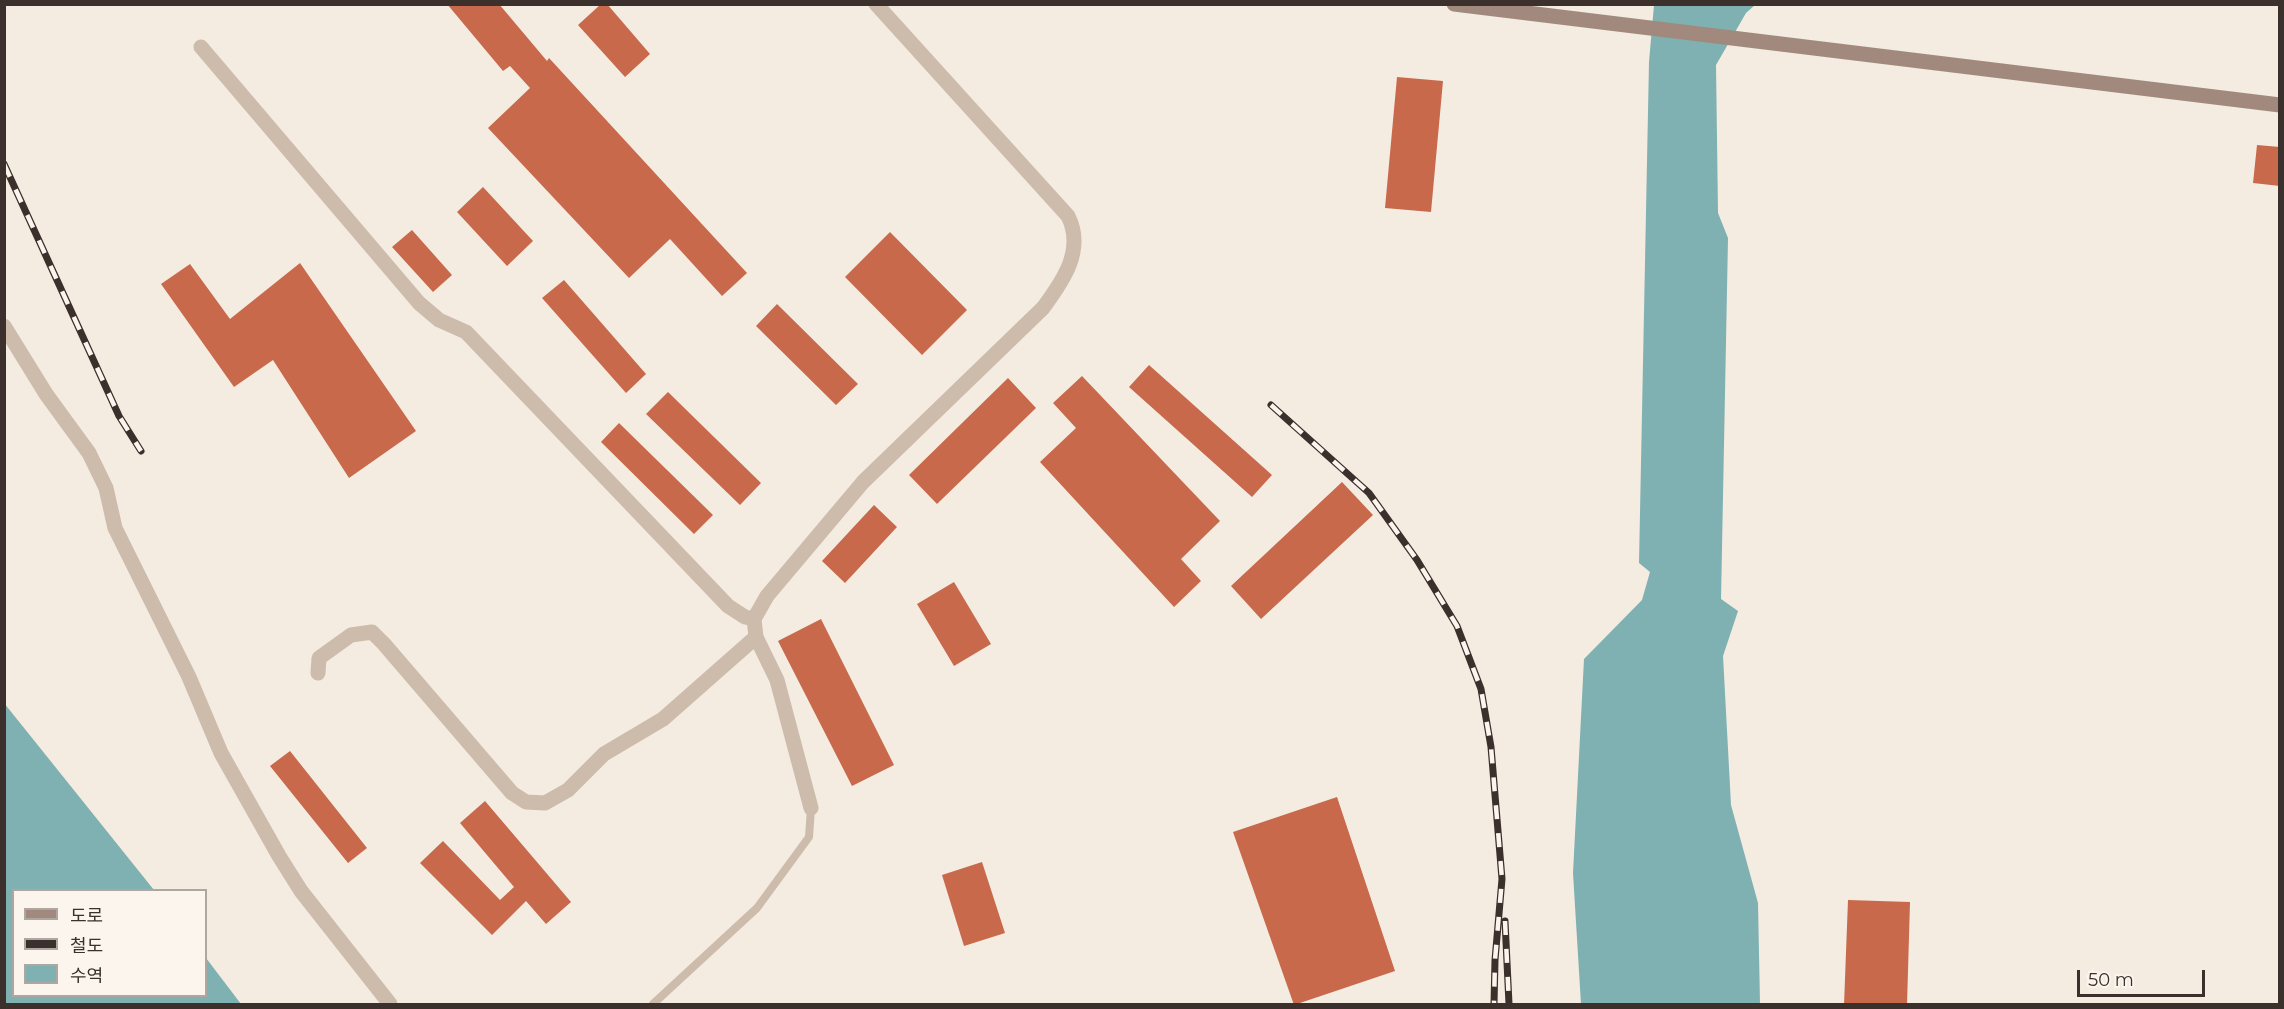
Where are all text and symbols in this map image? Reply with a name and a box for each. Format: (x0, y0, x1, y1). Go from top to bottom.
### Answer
legend (12, 889, 207, 997)
text: 도로 (70, 905, 103, 927)
text: 철도 (70, 935, 103, 957)
scale bar (2080, 958, 2208, 996)
text: 수역 (70, 965, 103, 987)
text: 50 m (2088, 969, 2134, 991)

